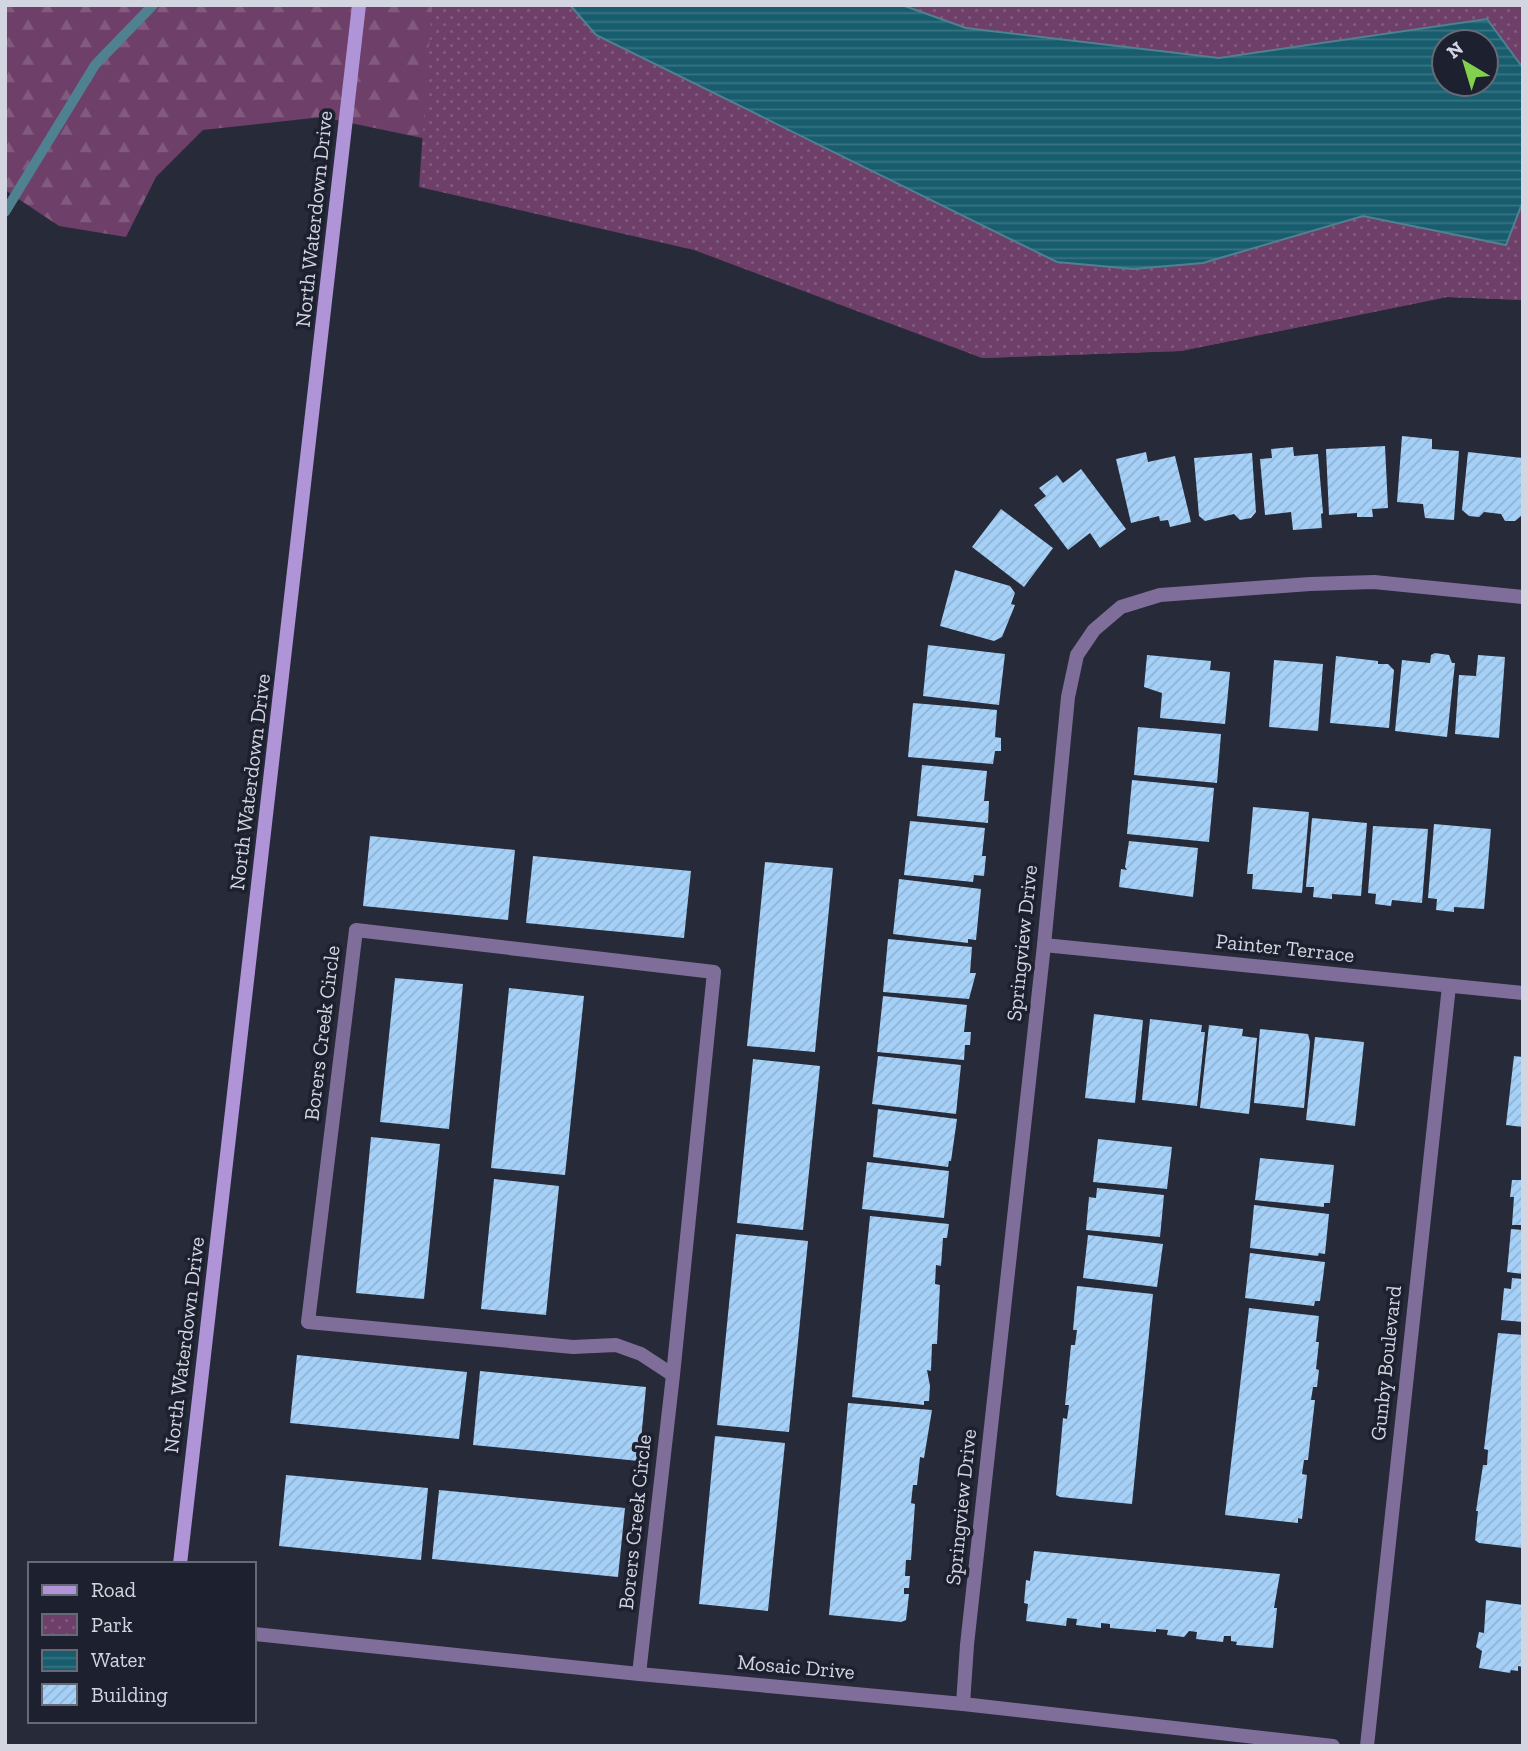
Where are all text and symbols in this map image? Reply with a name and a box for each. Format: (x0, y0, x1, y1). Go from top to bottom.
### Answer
north arrow (1430, 28, 1500, 98)
text: N (1442, 36, 1468, 64)
street label: North Waterdown Drive (290, 109, 337, 329)
street label: North Waterdown Drive (224, 672, 275, 892)
street label: Springview Drive (1001, 863, 1042, 1022)
street label: Painter Terrace (1214, 928, 1356, 967)
street label: Borers Creek Circle (298, 944, 345, 1122)
street label: North Waterdown Drive (158, 1235, 209, 1455)
street label: Gunby Boulevard (1365, 1284, 1406, 1442)
street label: Springview Drive (940, 1427, 981, 1586)
street label: Borers Creek Circle (613, 1433, 656, 1611)
legend (28, 1562, 256, 1723)
text: Road (91, 1577, 137, 1602)
text: Park (91, 1612, 133, 1637)
text: Water (91, 1647, 146, 1672)
street label: Mosaic Drive (736, 1649, 856, 1684)
text: Building (91, 1682, 168, 1707)

